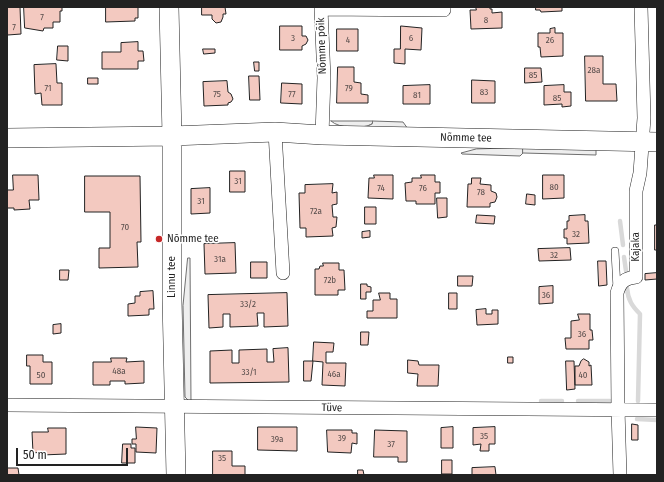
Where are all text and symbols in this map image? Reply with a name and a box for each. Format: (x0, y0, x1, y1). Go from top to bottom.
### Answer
house number: 7 (40, 12, 44, 22)
house number: 8 (484, 15, 488, 25)
street label: Nõmme põik (314, 17, 330, 75)
house number: 7 (12, 22, 16, 32)
house number: 3 (291, 33, 295, 43)
house number: 6 (409, 33, 413, 43)
house number: 4 (346, 35, 350, 45)
house number: 26 (546, 35, 554, 45)
house number: 28a (588, 65, 600, 75)
house number: 85 (529, 70, 537, 80)
house number: 71 (44, 83, 52, 93)
house number: 79 (345, 83, 353, 93)
house number: 83 (480, 87, 488, 97)
house number: 75 (213, 89, 221, 99)
house number: 77 (288, 89, 296, 99)
house number: 81 (413, 90, 421, 100)
house number: 85 (553, 93, 561, 103)
street label: Nõmme tee (440, 131, 492, 145)
house number: 31 (234, 176, 242, 186)
house number: 80 (549, 182, 559, 192)
house number: 74 (377, 183, 385, 193)
house number: 76 (419, 183, 427, 193)
house number: 78 (477, 187, 485, 197)
house number: 31 (197, 196, 205, 206)
house number: 72a (310, 206, 322, 216)
house number: 70 (121, 222, 129, 232)
house number: 32 (572, 229, 580, 239)
place label: Nõmme tee (167, 232, 219, 246)
street label: Kajaka (629, 232, 643, 262)
marker: Nõmme tee (154, 234, 164, 244)
house number: 32 (550, 250, 558, 260)
house number: 31a (214, 254, 226, 264)
street label: Linnu tee (165, 256, 179, 298)
house number: 72b (324, 275, 336, 285)
house number: 36 (542, 290, 550, 300)
house number: 33/2 (240, 299, 256, 309)
house number: 36 (578, 329, 586, 339)
house number: 48a (112, 366, 126, 376)
house number: 33/1 (241, 367, 257, 377)
house number: 46a (327, 369, 341, 379)
house number: 50 (37, 370, 45, 380)
house number: 40 (578, 370, 588, 380)
street label: Tüve (322, 401, 342, 415)
house number: 35 (480, 431, 488, 441)
house number: 39 (338, 433, 346, 443)
house number: 39a (271, 434, 283, 444)
house number: 37 (387, 439, 395, 449)
scale bar (18, 440, 130, 466)
text: 50 m (23, 448, 47, 462)
house number: 35 (218, 453, 226, 463)

